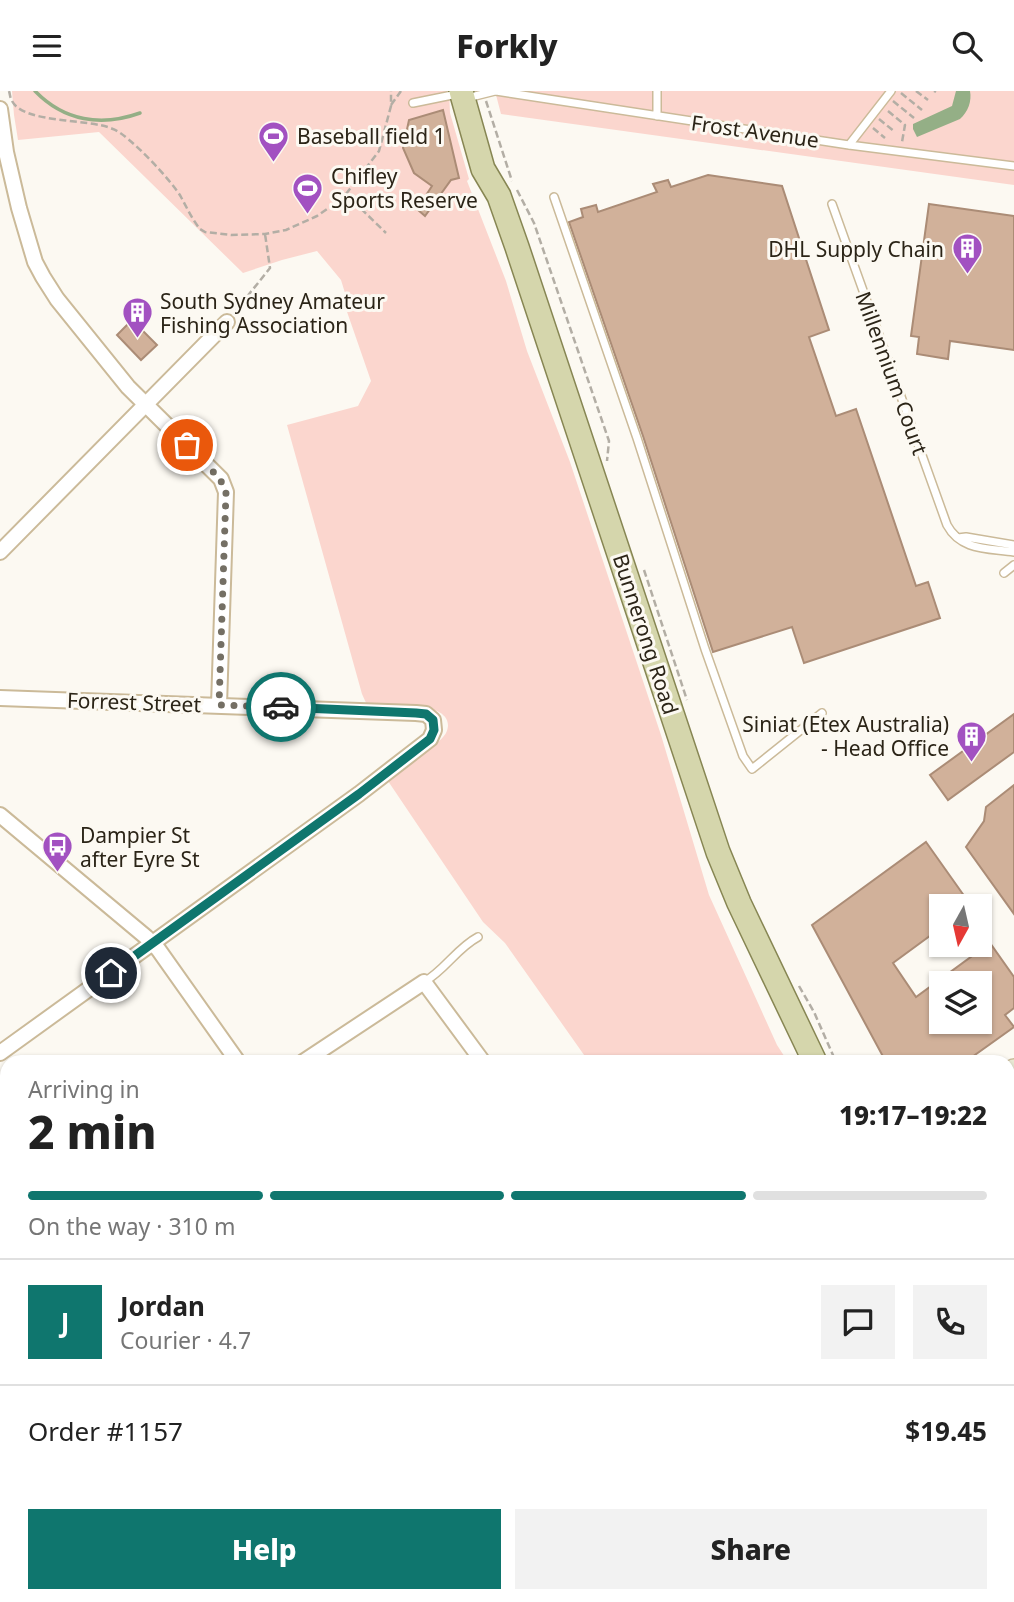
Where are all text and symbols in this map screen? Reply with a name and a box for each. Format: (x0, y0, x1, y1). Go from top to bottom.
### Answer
text: Forkly (456, 24, 558, 67)
icon: menu (28, 27, 66, 65)
icon: search (948, 27, 986, 65)
street label: Frost Avenue (689, 108, 821, 154)
sports icon: Baseball field 1 (257, 119, 291, 163)
place label: Baseball field 1 (297, 122, 446, 150)
place label: Chifley Sports Reserve (331, 162, 478, 214)
sports icon: Chifley Sports Reserve (291, 171, 325, 215)
building icon: DHL Supply Chain (950, 232, 984, 276)
place label: DHL Supply Chain (768, 235, 944, 263)
place label: South Sydney Amateur Fishing Association (160, 287, 385, 339)
street label: Millennium Court (849, 287, 935, 459)
building icon: South Sydney Amateur Fishing Association (120, 296, 154, 340)
pin (157, 415, 217, 475)
icon: bag (168, 426, 206, 464)
street label: Bunnerong Road (607, 550, 685, 718)
courier (246, 672, 316, 742)
street label: Forrest Street (66, 686, 202, 718)
icon: car (262, 688, 300, 726)
place label: Siniat (Etex Australia) - Head Office (742, 710, 949, 762)
building icon: Siniat (Etex Australia) - Head Office (955, 719, 989, 763)
place label: Dampier St after Eyre St (80, 821, 200, 873)
bus stop icon: Dampier St after Eyre St (40, 830, 74, 874)
north arrow (929, 894, 992, 957)
map controls (929, 894, 992, 1034)
pin (81, 943, 141, 1003)
icon: home (92, 954, 130, 992)
button: layers (929, 971, 992, 1034)
text: Arriving in (28, 1073, 140, 1105)
text: 19:17–19:22 (839, 1097, 987, 1133)
text: 2 min (28, 1100, 157, 1162)
text: On the way · 310 m (28, 1210, 235, 1242)
button: chat (821, 1285, 895, 1359)
button: phone (913, 1285, 987, 1359)
text: Jordan (120, 1288, 205, 1324)
text: J (61, 1304, 69, 1340)
text: Courier · 4.7 (120, 1324, 251, 1356)
text: Order #1157 (28, 1413, 183, 1449)
text: $19.45 (905, 1413, 987, 1449)
button: Help (28, 1509, 501, 1589)
button: Share (515, 1509, 987, 1589)

